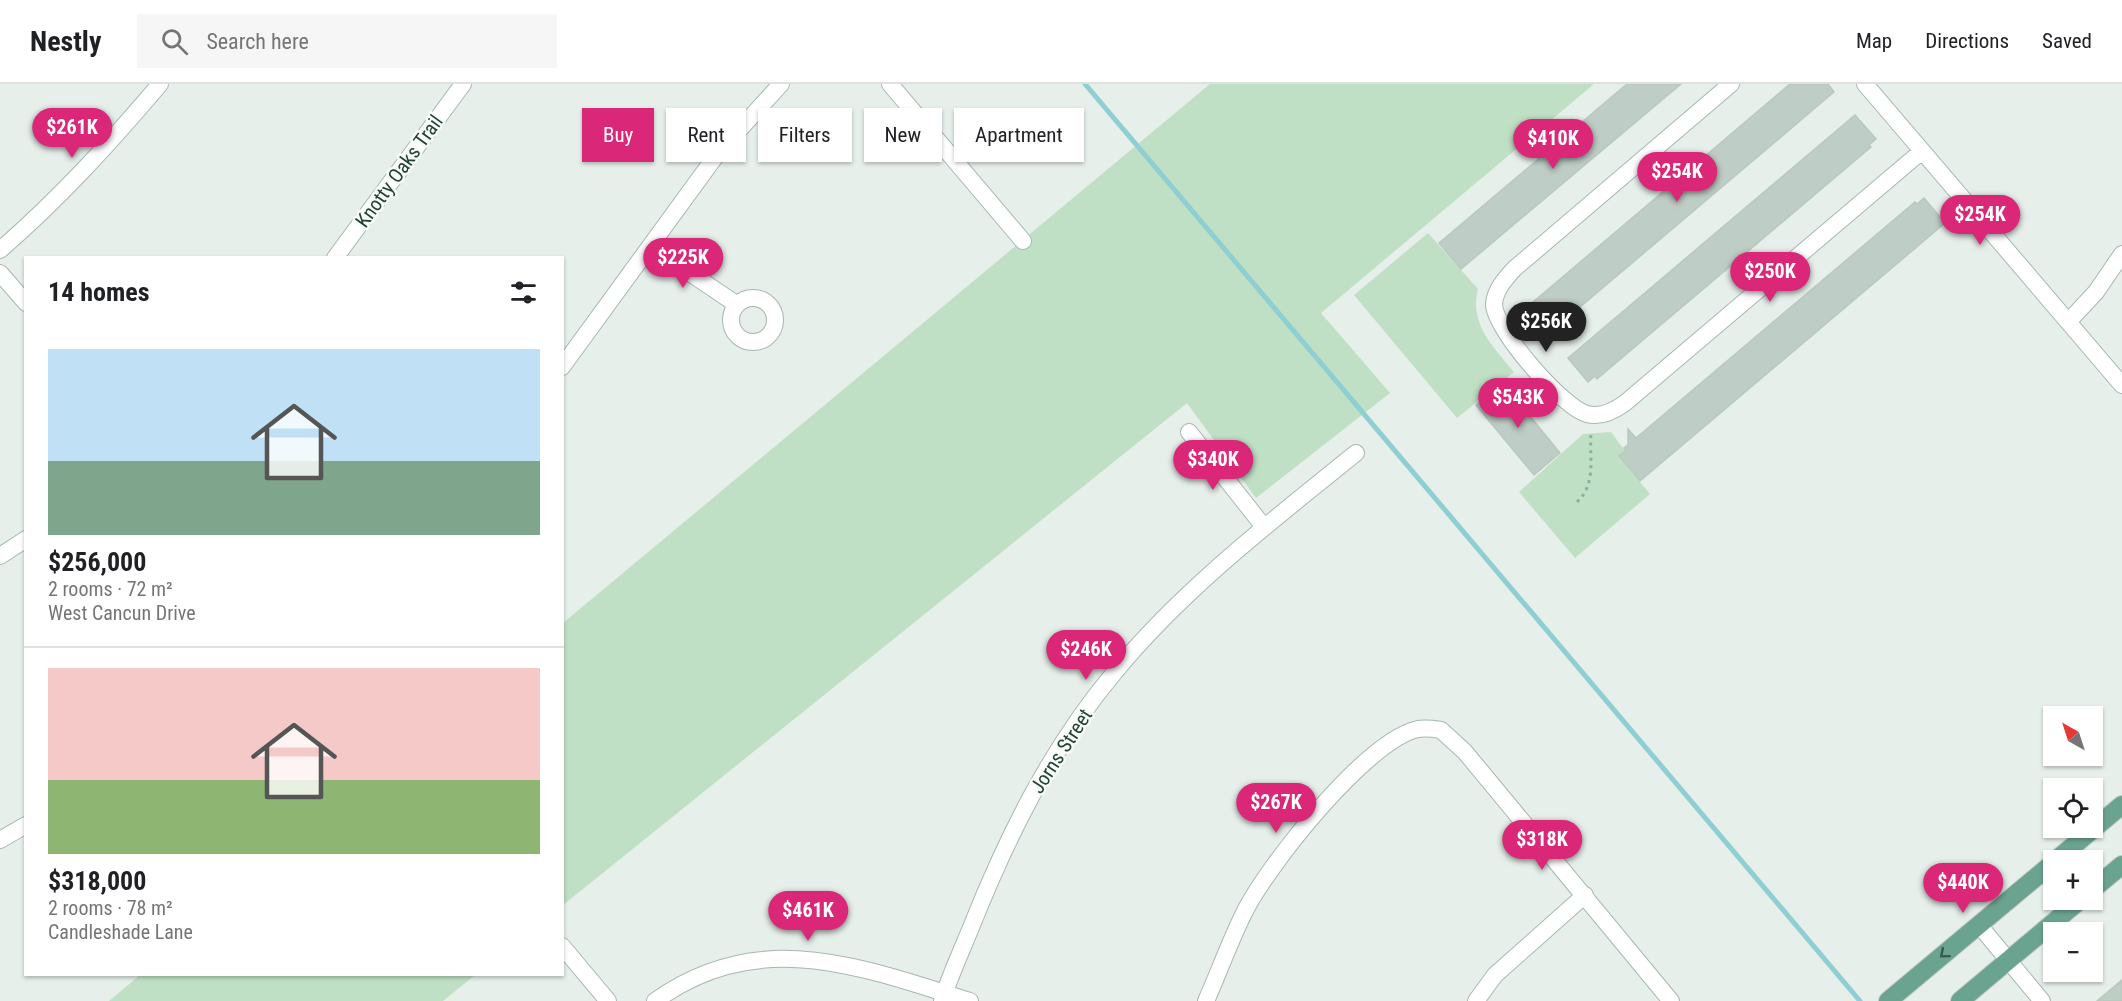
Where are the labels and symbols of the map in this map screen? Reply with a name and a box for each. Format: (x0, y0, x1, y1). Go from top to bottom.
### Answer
pin: $261K (30, 108, 114, 159)
street label: Knotty Oaks Trail (350, 110, 448, 232)
pin: $410K (1511, 119, 1595, 170)
pin: $254K (1635, 152, 1719, 203)
pin: $254K (1938, 195, 2022, 246)
pin: $225K (641, 238, 725, 289)
pin: $250K (1728, 252, 1812, 303)
pin: $256K (1504, 302, 1588, 353)
pin: $543K (1476, 378, 1560, 429)
pin: $340K (1171, 440, 1255, 491)
pin: $246K (1044, 630, 1128, 681)
street label: Jorns Street (1025, 704, 1097, 798)
north arrow (2043, 706, 2103, 766)
pin: $267K (1234, 783, 1318, 834)
pin: $318K (1500, 820, 1584, 871)
pin: $440K (1921, 863, 2005, 914)
pin: $461K (766, 891, 850, 942)
one-way arrow (1940, 946, 1951, 957)

